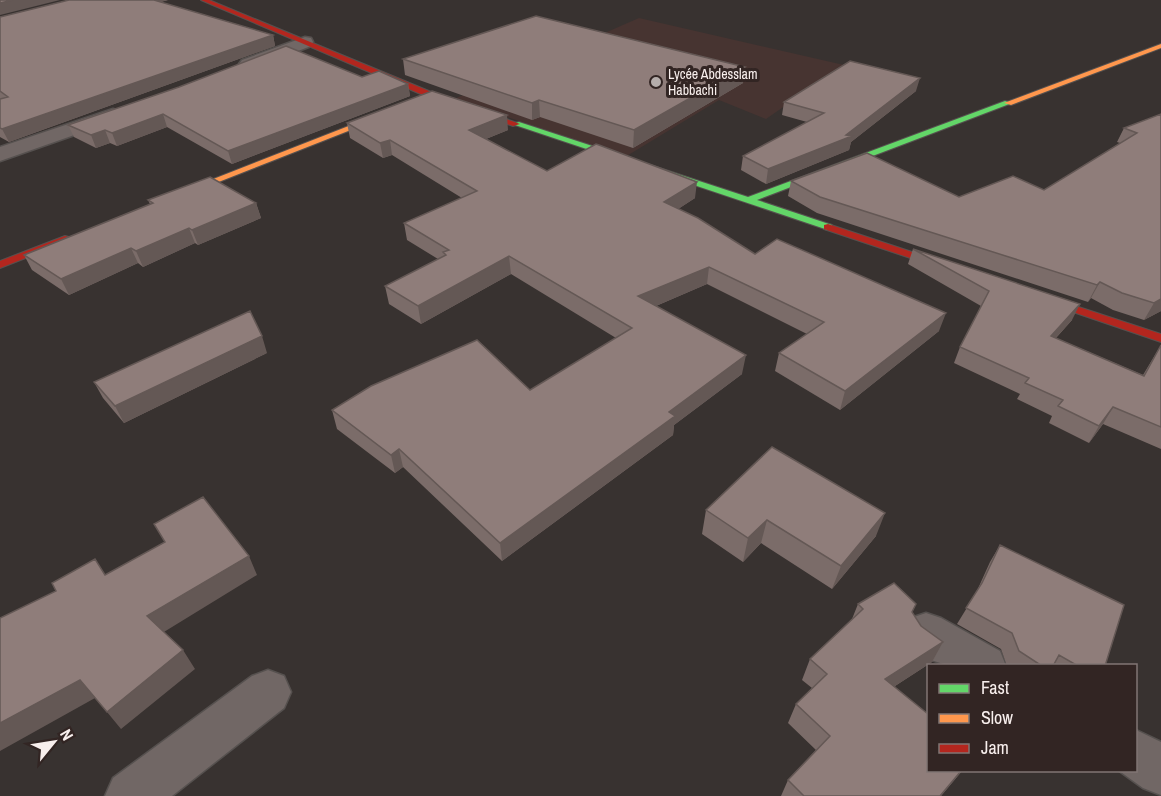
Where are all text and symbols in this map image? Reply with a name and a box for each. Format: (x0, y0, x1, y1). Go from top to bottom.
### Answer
place label: Lycée Abdesslam Habbachi (668, 65, 758, 99)
marker: Lycée Abdesslam Habbachi (649, 75, 663, 89)
legend (927, 664, 1137, 772)
text: Fast (981, 675, 1009, 700)
text: Slow (981, 705, 1013, 730)
north arrow (24, 712, 84, 772)
text: N (55, 725, 79, 744)
text: Jam (981, 735, 1009, 760)

